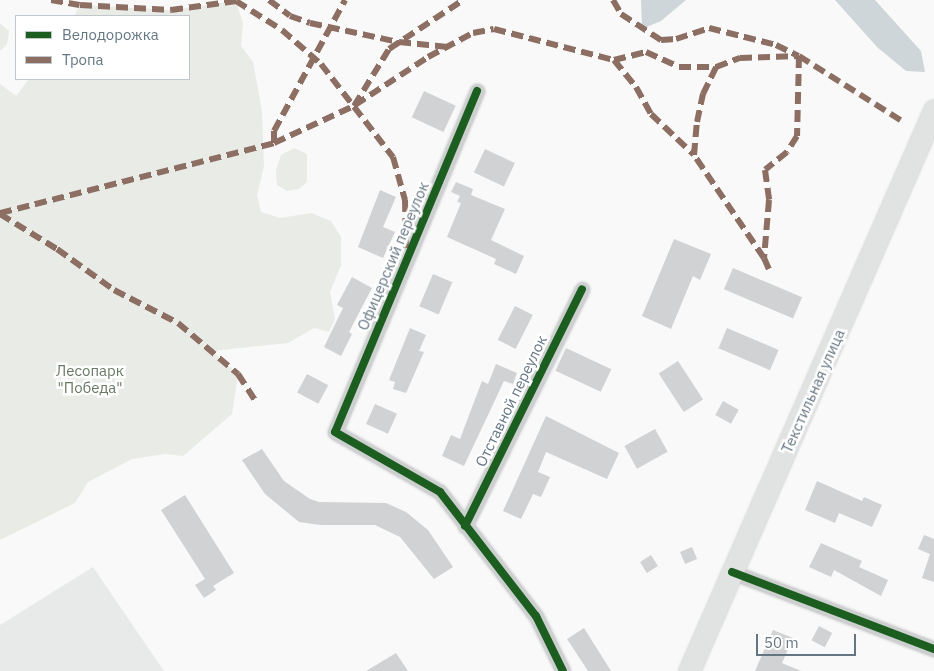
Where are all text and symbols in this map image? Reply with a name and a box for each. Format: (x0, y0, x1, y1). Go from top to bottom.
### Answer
legend (15, 15, 190, 80)
text: Велодорожка (62, 25, 159, 44)
text: Тропа (62, 50, 104, 69)
street label: Офицерский переулок (354, 179, 432, 333)
street label: Текстильная улица (778, 326, 848, 456)
street label: Отставной переулок (471, 332, 551, 470)
park label: Лесопарк "Победа" (56, 361, 124, 396)
scale bar (759, 624, 859, 656)
text: 50 m (764, 633, 799, 652)

